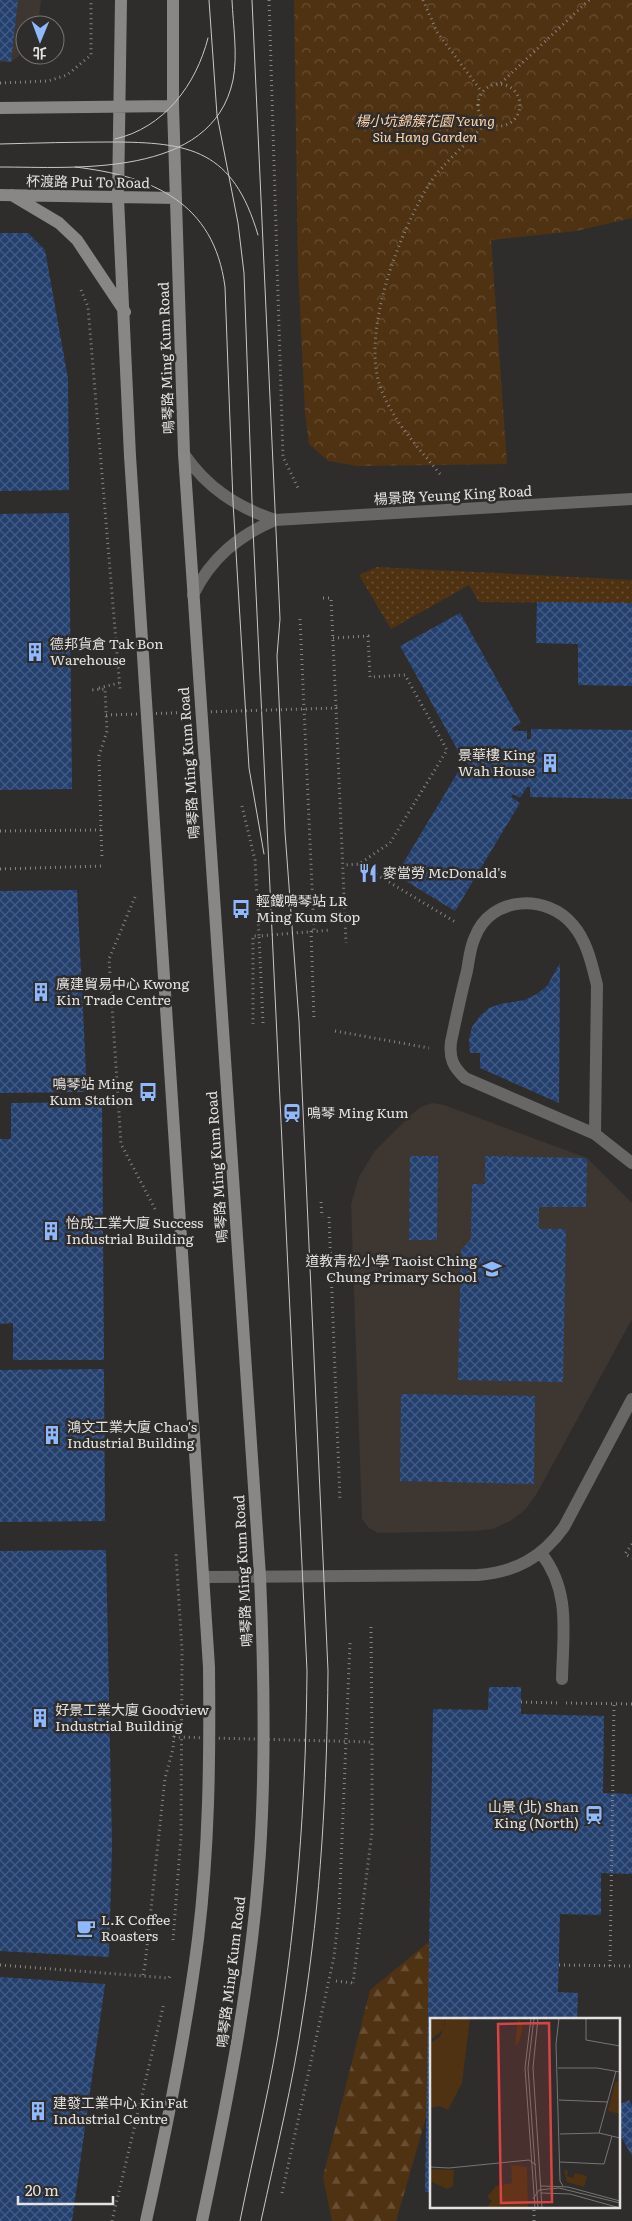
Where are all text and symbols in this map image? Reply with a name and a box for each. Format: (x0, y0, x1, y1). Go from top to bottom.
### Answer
north arrow (15, 15, 65, 65)
text: 北 (33, 44, 47, 64)
park label: 楊小坑錦簇花園 Yeung Siu Hang Garden (355, 110, 495, 146)
street label: 杯渡路 Pui To Road (26, 170, 151, 192)
street label: 鳴琴路 Ming Kum Road (152, 281, 178, 435)
street label: 楊景路 Yeung King Road (373, 480, 533, 508)
place label: 德邦貨倉 Tak Bon Warehouse (50, 633, 164, 669)
building icon: 德邦貨倉 Tak Bon Warehouse (24, 641, 46, 663)
street label: 鳴琴路 Ming Kum Road (173, 686, 203, 840)
place label: 景華樓 King Wah House (458, 744, 535, 780)
building icon: 景華樓 King Wah House (539, 752, 561, 774)
restaurant icon: 麥當勞 McDonald's (357, 862, 379, 884)
place label: 麥當勞 McDonald's (383, 862, 506, 882)
place label: 輕鐵鳴琴站 LR Ming Kum Stop (256, 890, 360, 926)
bus stop icon: 輕鐵鳴琴站 LR Ming Kum Stop (230, 898, 252, 920)
place label: 廣建貿易中心 Kwong Kin Trade Centre (56, 973, 190, 1009)
building icon: 廣建貿易中心 Kwong Kin Trade Centre (30, 981, 52, 1003)
place label: 鳴琴站 Ming Kum Station (49, 1073, 133, 1109)
bus stop icon: 鳴琴站 Ming Kum Station (137, 1081, 159, 1103)
street label: 鳴琴路 Ming Kum Road (201, 1090, 231, 1244)
station icon: 鳴琴 Ming Kum (281, 1102, 303, 1124)
place label: 鳴琴 Ming Kum (307, 1102, 409, 1122)
place label: 怡成工業大廈 Success Industrial Building (66, 1212, 203, 1248)
building icon: 怡成工業大廈 Success Industrial Building (40, 1220, 62, 1242)
place label: 道教青松小學 Taoist Ching Chung Primary School (305, 1250, 477, 1286)
school or university icon: 道教青松小學 Taoist Ching Chung Primary School (481, 1258, 503, 1280)
place label: 鴻文工業大廈 Chao's Industrial Building (67, 1416, 197, 1452)
building icon: 鴻文工業大廈 Chao's Industrial Building (41, 1424, 63, 1446)
street label: 鳴琴路 Ming Kum Road (228, 1494, 256, 1648)
place label: 好景工業大廈 Goodview Industrial Building (55, 1699, 209, 1735)
building icon: 好景工業大廈 Goodview Industrial Building (29, 1707, 51, 1729)
place label: 山景 (北) Shan King (North) (488, 1796, 579, 1832)
station icon: 山景 (北) Shan King (North) (583, 1804, 605, 1826)
street label: 鳴琴路 Ming Kum Road (211, 1895, 249, 2049)
place label: L.K Coffee Roasters (101, 1909, 170, 1945)
cafe icon: L.K Coffee Roasters (75, 1917, 97, 1939)
inset map (430, 2018, 620, 2208)
place label: 建發工業中心 Kin Fat Industrial Centre (53, 2092, 188, 2128)
building icon: 建發工業中心 Kin Fat Industrial Centre (27, 2100, 49, 2122)
scale bar (18, 2174, 112, 2206)
text: 20 m (25, 2178, 59, 2201)

